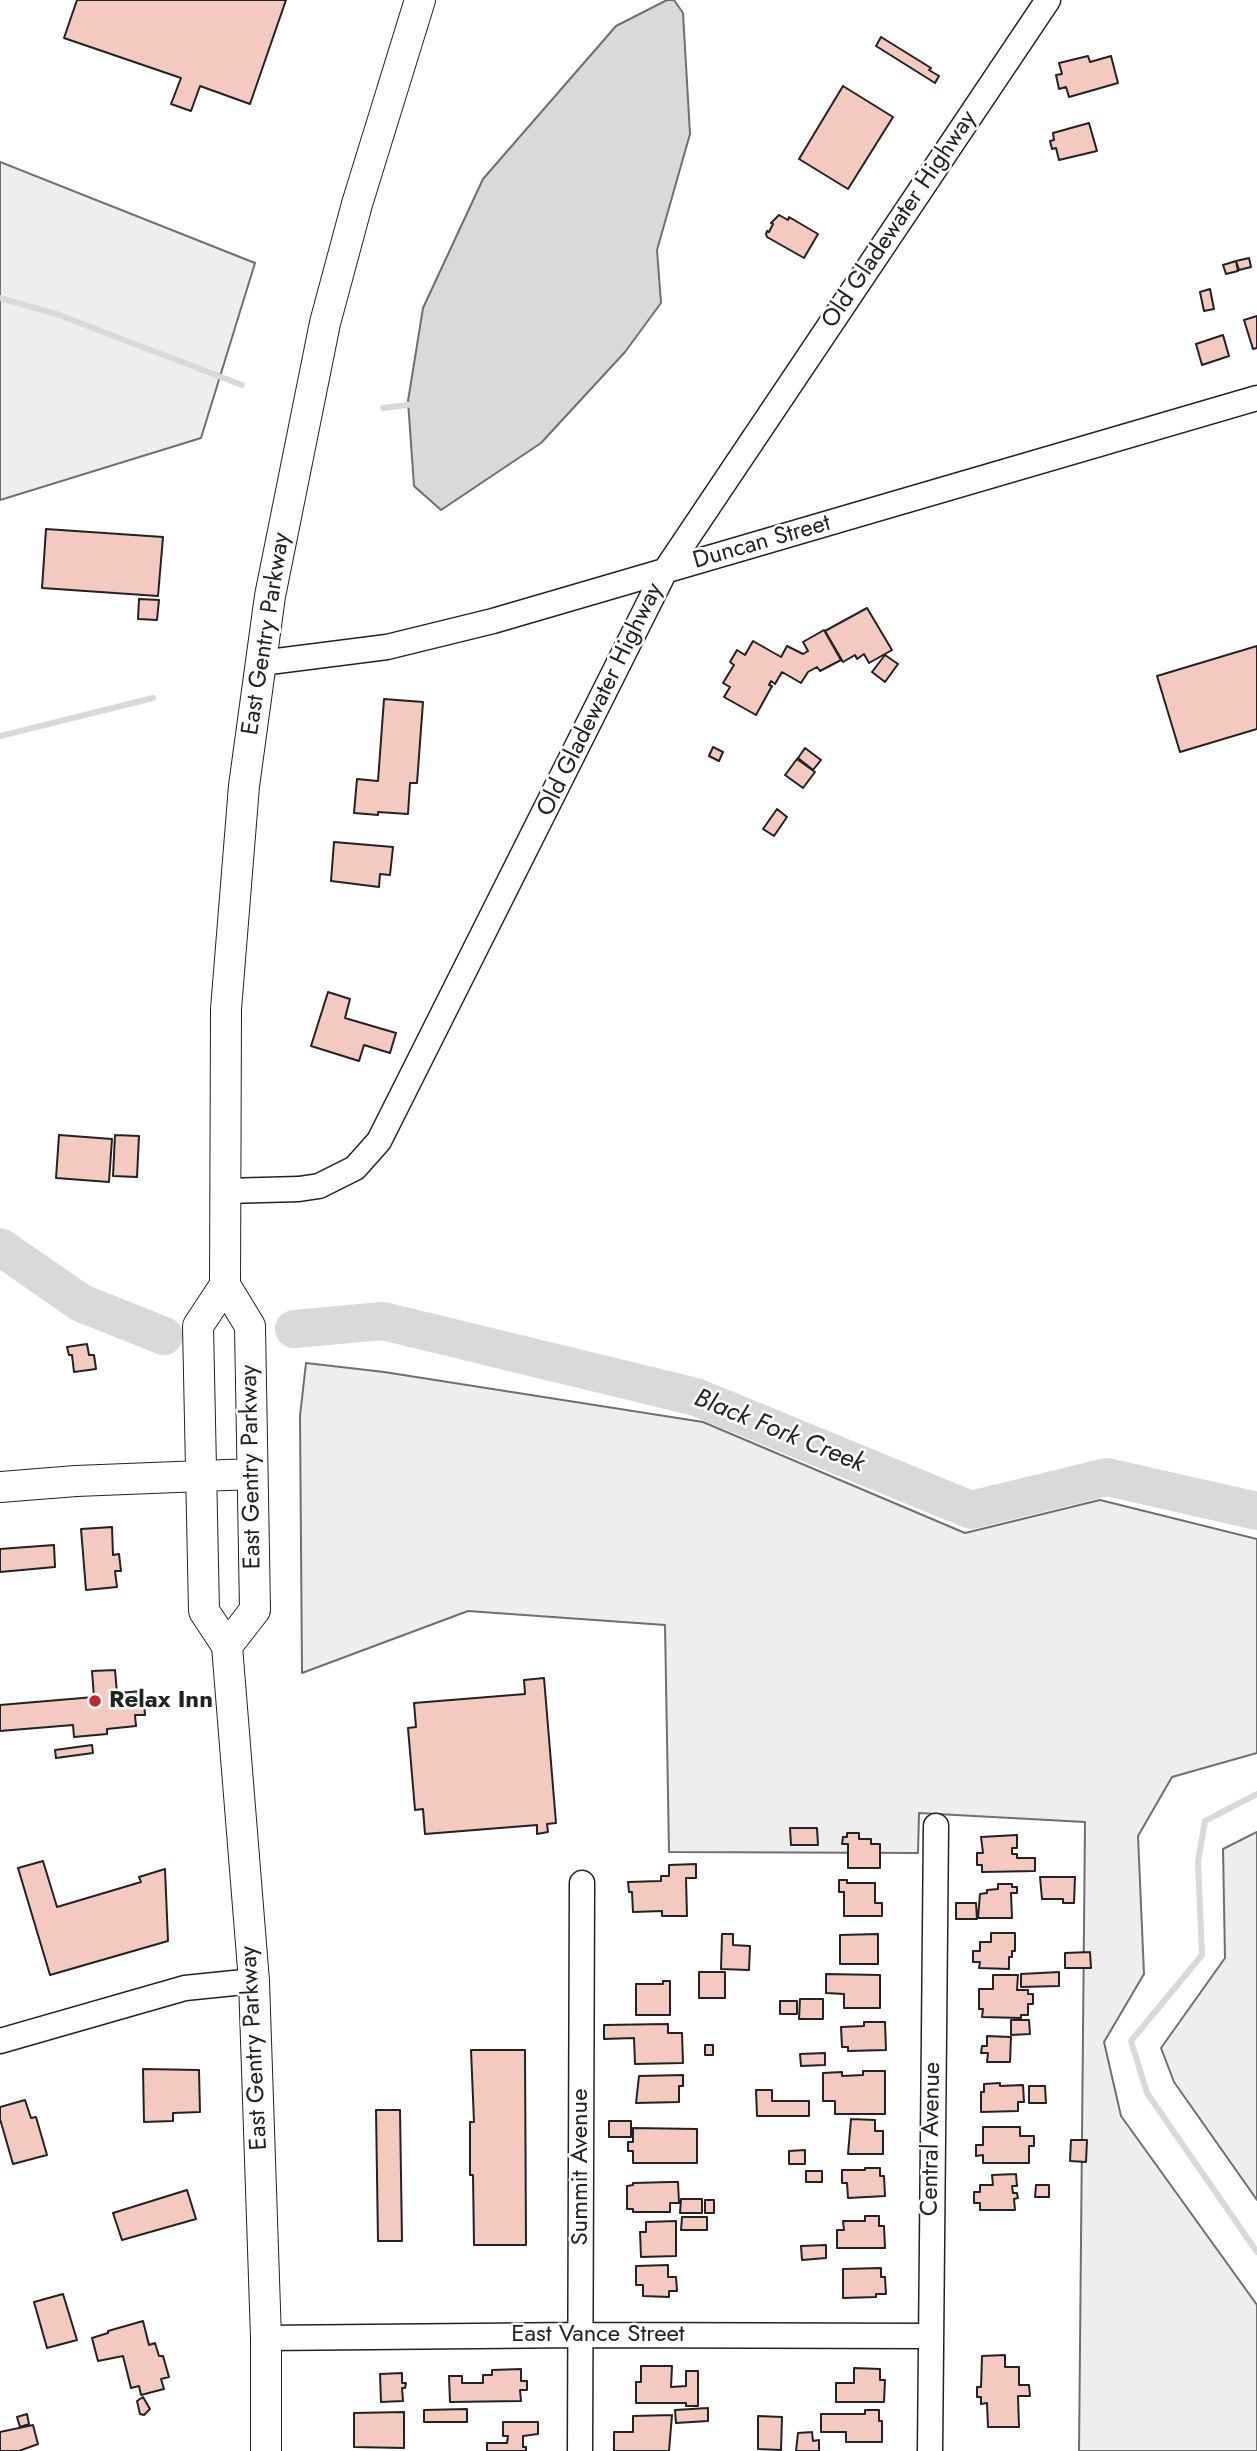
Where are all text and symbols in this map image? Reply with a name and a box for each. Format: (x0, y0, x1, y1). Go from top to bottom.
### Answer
street label: Old Gladewater Highway (816, 106, 984, 334)
street label: Duncan Street (690, 510, 834, 576)
street label: East Gentry Parkway (237, 531, 297, 737)
street label: Old Gladewater Highway (532, 579, 670, 821)
street label: East Gentry Parkway (236, 1364, 268, 1570)
water label: Black Fork Creek (689, 1384, 869, 1480)
place label: Relax Inn (109, 1687, 213, 1715)
marker: Relax Inn (87, 1693, 103, 1709)
street label: East Gentry Parkway (235, 1945, 275, 2151)
street label: Central Avenue (916, 2062, 948, 2216)
street label: Summit Avenue (567, 2088, 595, 2246)
street label: East Vance Street (511, 2321, 685, 2349)

